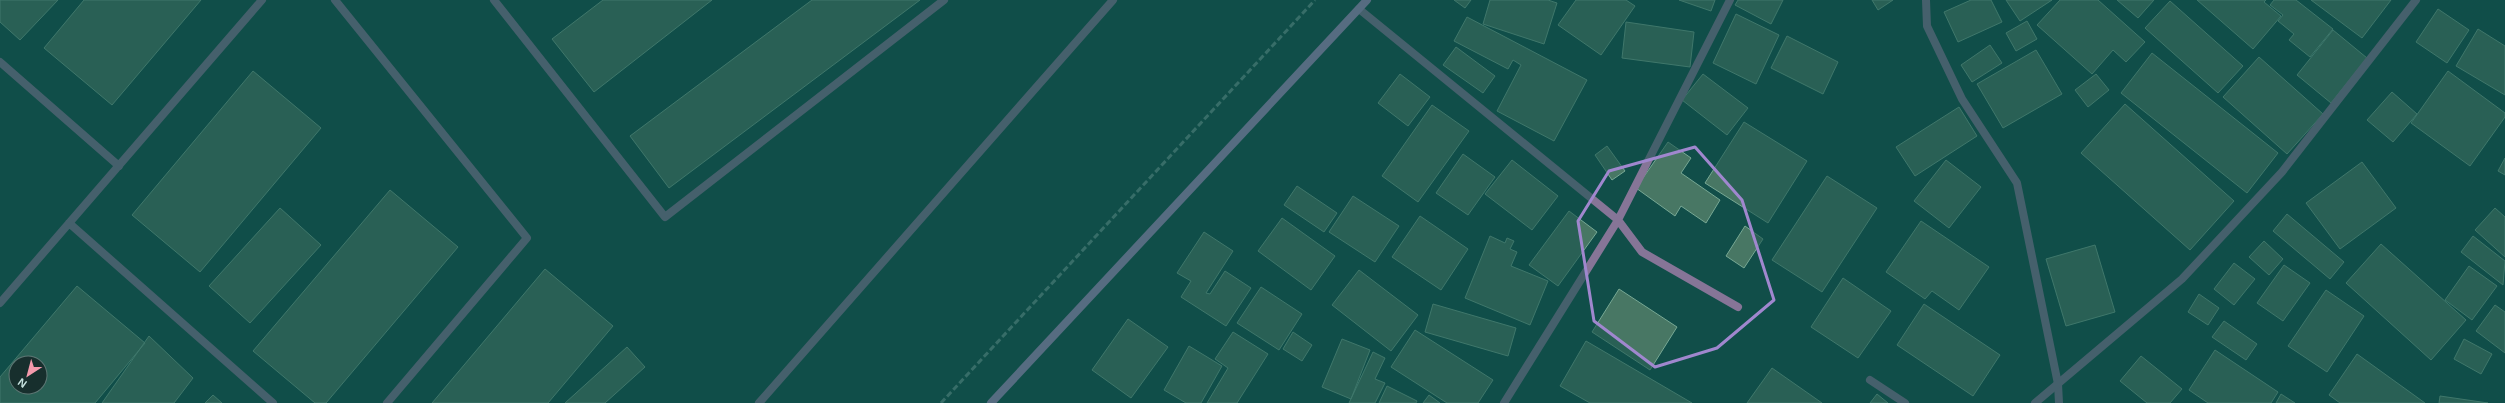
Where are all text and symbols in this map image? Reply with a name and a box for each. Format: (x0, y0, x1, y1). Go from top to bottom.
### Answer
north arrow (8, 355, 48, 395)
text: N (15, 376, 29, 390)

